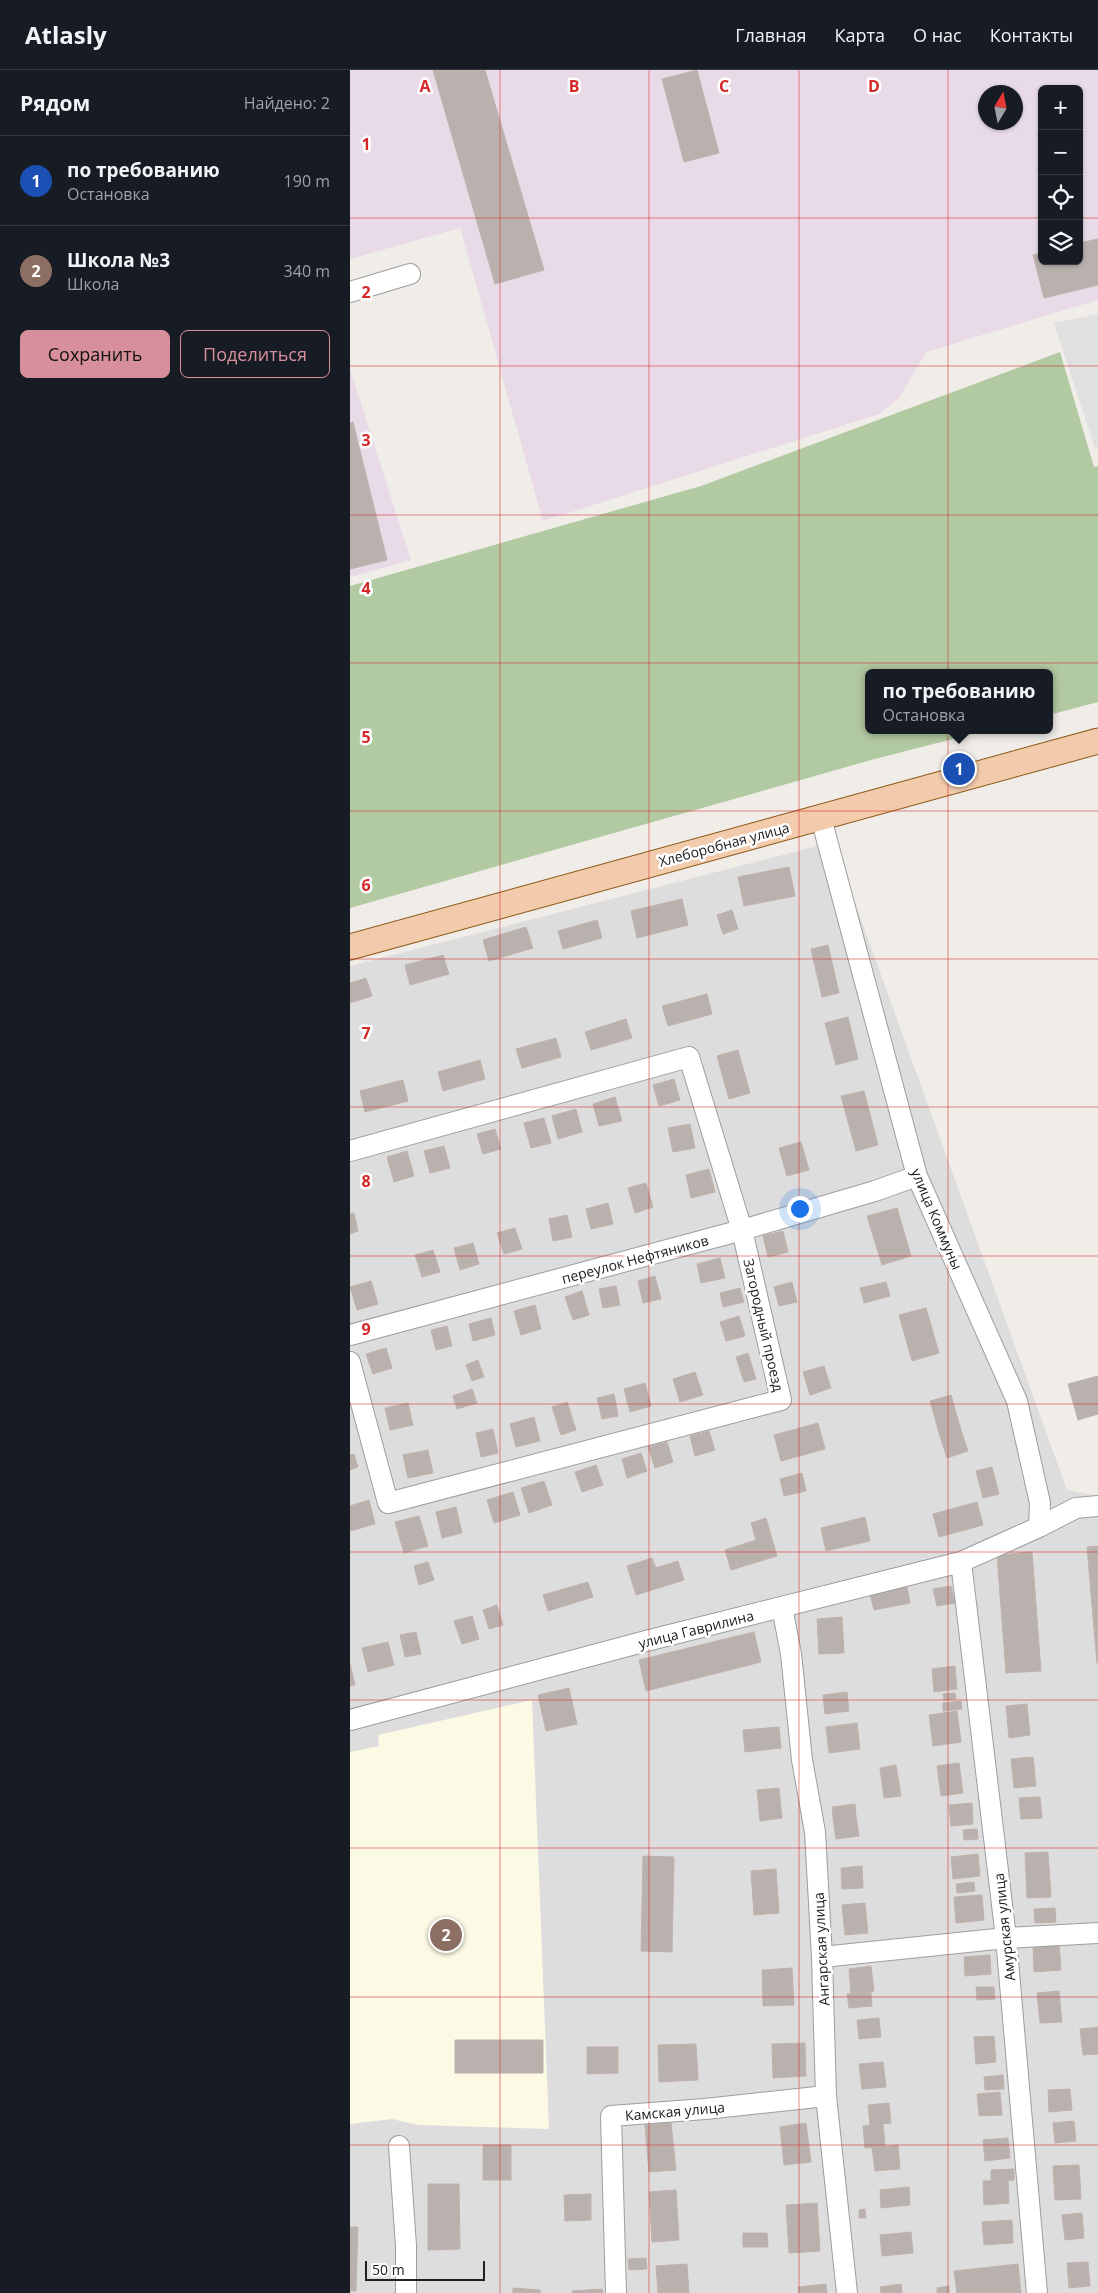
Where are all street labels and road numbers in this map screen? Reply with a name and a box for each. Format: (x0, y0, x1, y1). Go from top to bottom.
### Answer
street label: Хлеборобная улица (657, 817, 791, 871)
street label: улица Коммуны (907, 1165, 967, 1273)
street label: переулок Нефтяников (559, 1230, 711, 1288)
street label: Загородный проезд (739, 1257, 789, 1393)
street label: улица Гаврилина (636, 1605, 756, 1653)
street label: Амурская улица (989, 1872, 1019, 1982)
street label: Ангарская улица (809, 1892, 833, 2006)
street label: Камская улица (624, 2097, 726, 2125)

